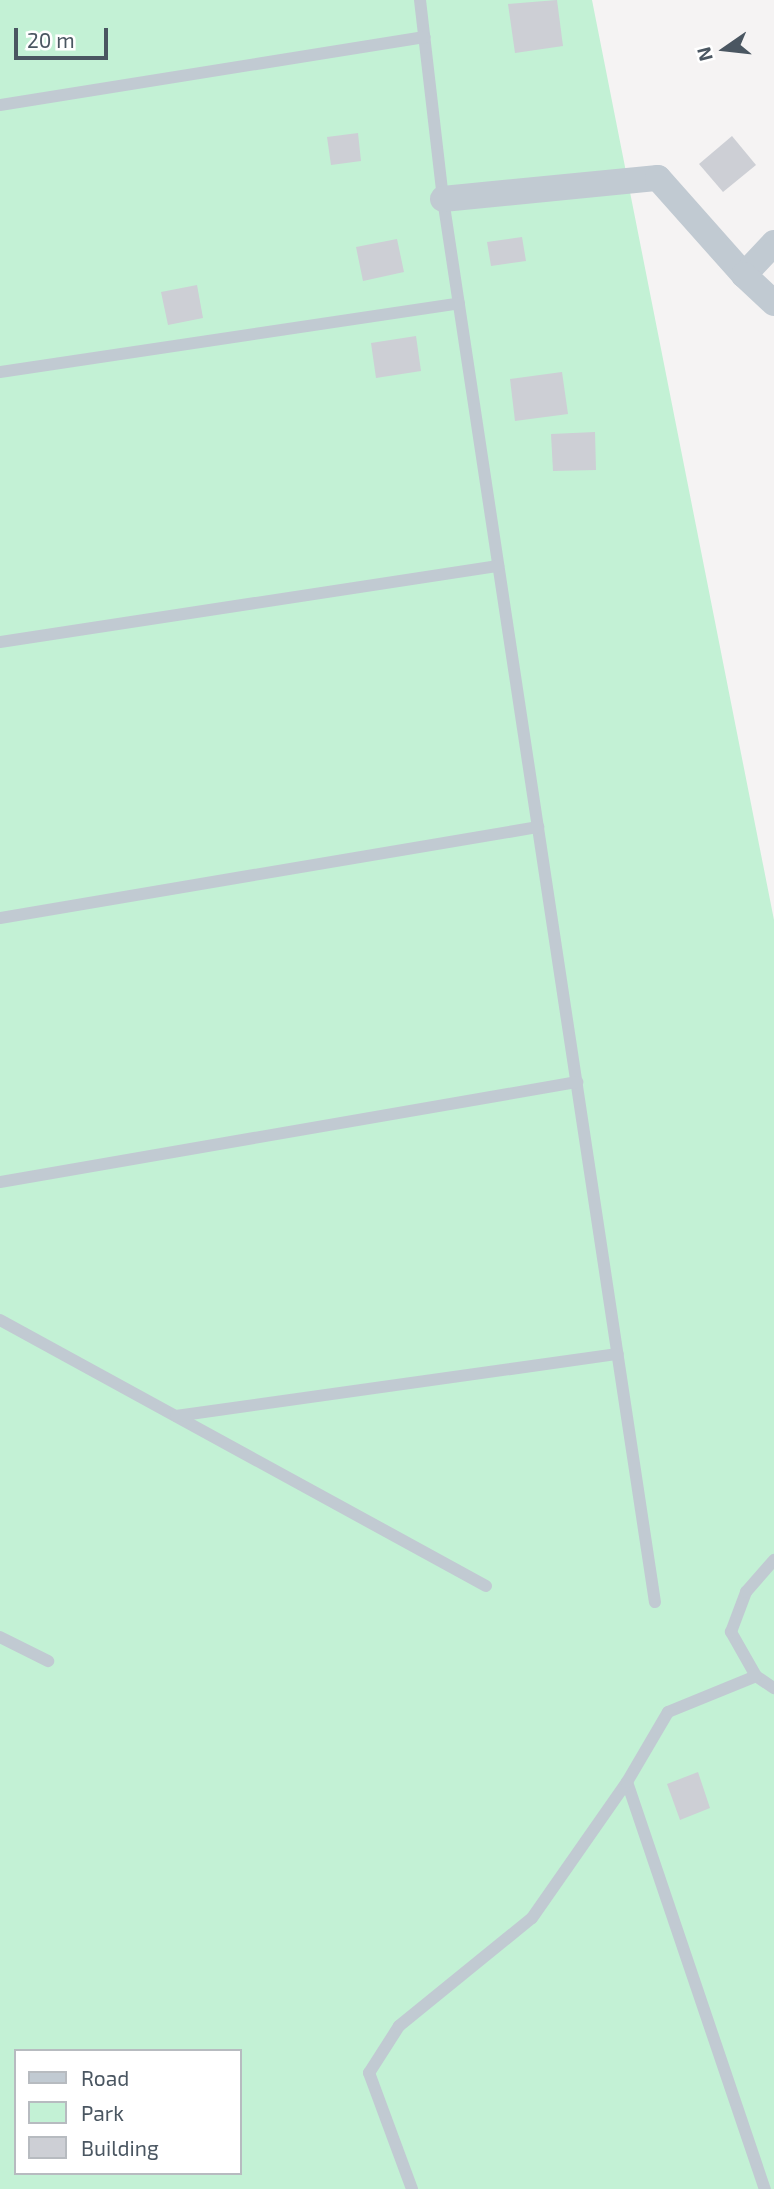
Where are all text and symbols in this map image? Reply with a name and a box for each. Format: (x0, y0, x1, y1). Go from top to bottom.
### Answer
scale bar (18, 14, 112, 58)
north arrow (690, 14, 760, 84)
text: 20 m (27, 27, 75, 52)
text: N (691, 45, 717, 64)
legend (14, 2049, 242, 2175)
text: Road (81, 2065, 129, 2090)
text: Park (81, 2100, 124, 2125)
text: Building (81, 2135, 159, 2160)

